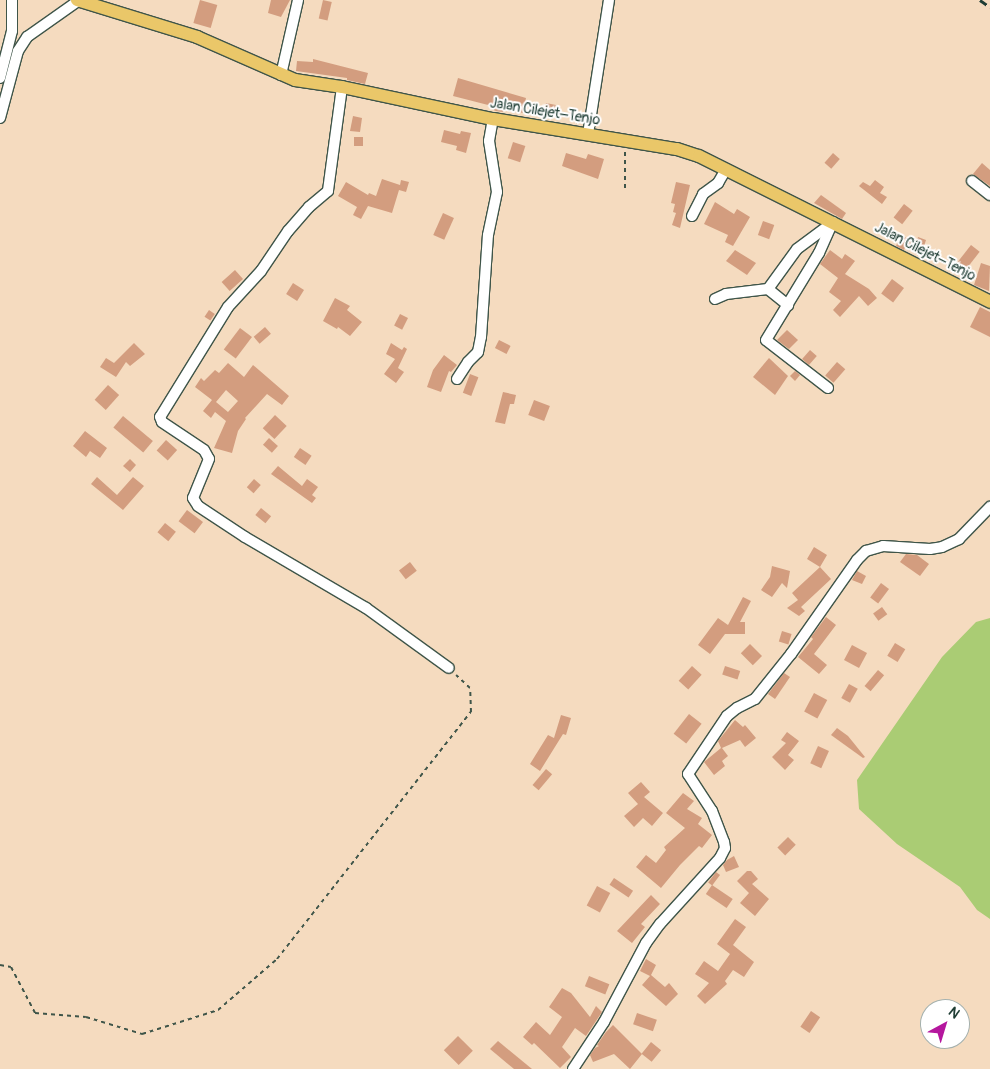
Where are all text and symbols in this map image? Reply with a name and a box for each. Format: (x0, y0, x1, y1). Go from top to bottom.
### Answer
street label: Jalan Cilejet–Tenjo (489, 95, 601, 129)
street label: Jalan Cilejet–Tenjo (872, 219, 978, 285)
north arrow (920, 999, 970, 1049)
text: N (945, 1003, 963, 1022)

